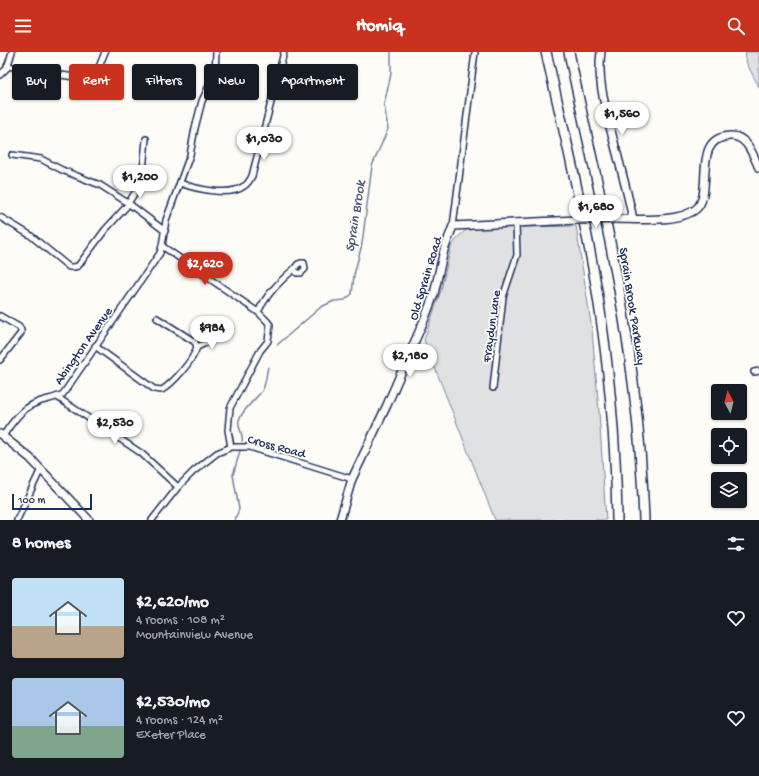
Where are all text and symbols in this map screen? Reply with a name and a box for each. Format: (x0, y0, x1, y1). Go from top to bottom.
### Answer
icon: menu (12, 15, 34, 37)
icon: search (725, 15, 747, 37)
text: Homiq (356, 16, 403, 37)
chip: Buy (12, 64, 61, 100)
chip: Rent (69, 64, 124, 100)
chip: Filters (132, 64, 196, 100)
chip: New (204, 64, 259, 100)
chip: Apartment (267, 64, 358, 100)
pin: $1,560 (589, 102, 655, 136)
text: $1,560 (604, 107, 640, 122)
pin: $1,030 (231, 127, 297, 161)
text: $1,030 (246, 132, 282, 147)
pin: $1,200 (107, 165, 173, 199)
text: $1,200 (122, 170, 158, 185)
water label: Sprain Brook (342, 178, 371, 253)
pin: $1,680 (563, 195, 629, 229)
text: $1,680 (578, 200, 614, 215)
street label: Old Sprain Road (407, 234, 447, 322)
street label: Sprain Brook Parkway (615, 247, 648, 367)
pin: $2,620 (172, 252, 238, 286)
text: $2,620 (187, 257, 223, 272)
street label: Fraydun Lane (480, 289, 505, 364)
street label: Abington Avenue (52, 304, 117, 388)
pin: $984 (188, 316, 236, 350)
text: $984 (199, 321, 225, 336)
pin: $2,180 (377, 344, 443, 378)
text: $2,180 (392, 349, 428, 364)
north arrow (711, 384, 747, 420)
map controls (711, 384, 747, 508)
pin: $2,530 (82, 411, 148, 445)
text: $2,530 (96, 416, 134, 431)
button: locate (711, 428, 747, 464)
street label: Cross Road (246, 432, 308, 463)
button: layers (711, 472, 747, 508)
scale bar (12, 492, 92, 511)
text: 100 m (18, 495, 45, 507)
icon: filters (725, 533, 747, 555)
text: 8 homes (12, 534, 70, 554)
text: $2,620/mo (136, 593, 209, 613)
icon: home (44, 594, 92, 642)
icon: heart (725, 607, 747, 629)
text: 4 rooms · 108 m² (136, 613, 225, 628)
text: Mountainview Avenue (136, 628, 253, 643)
text: $2,530/mo (136, 693, 210, 713)
icon: home (44, 694, 92, 742)
icon: heart (725, 707, 747, 729)
text: 4 rooms · 124 m² (136, 713, 223, 728)
text: Exeter Place (136, 728, 206, 743)

